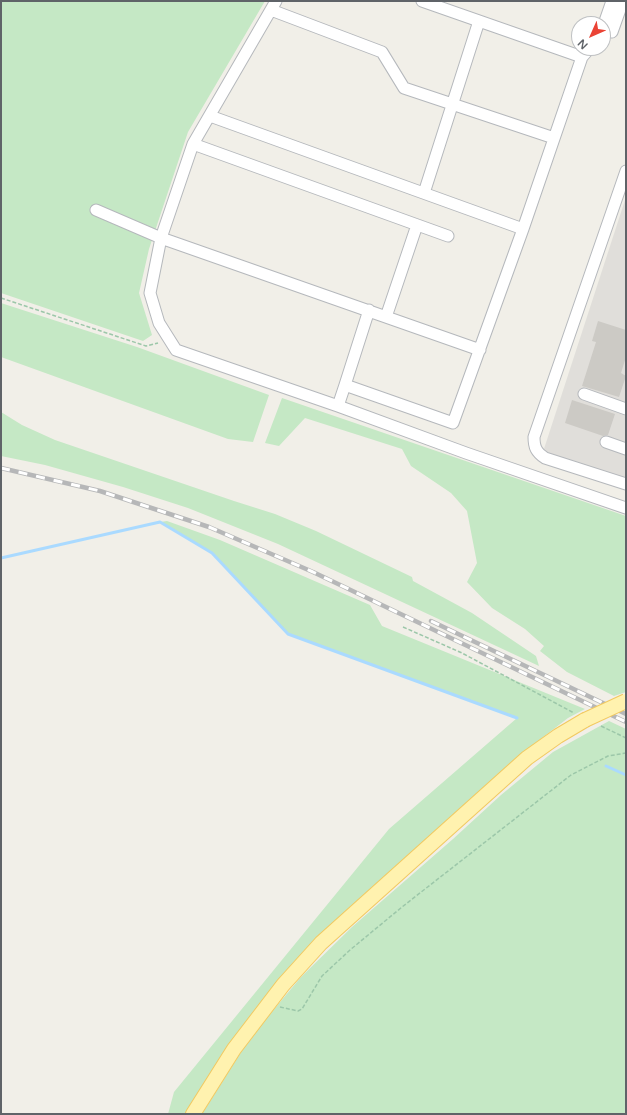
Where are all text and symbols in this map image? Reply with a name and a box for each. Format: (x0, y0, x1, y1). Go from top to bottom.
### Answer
north arrow (571, 16, 611, 56)
text: N (575, 36, 591, 52)

